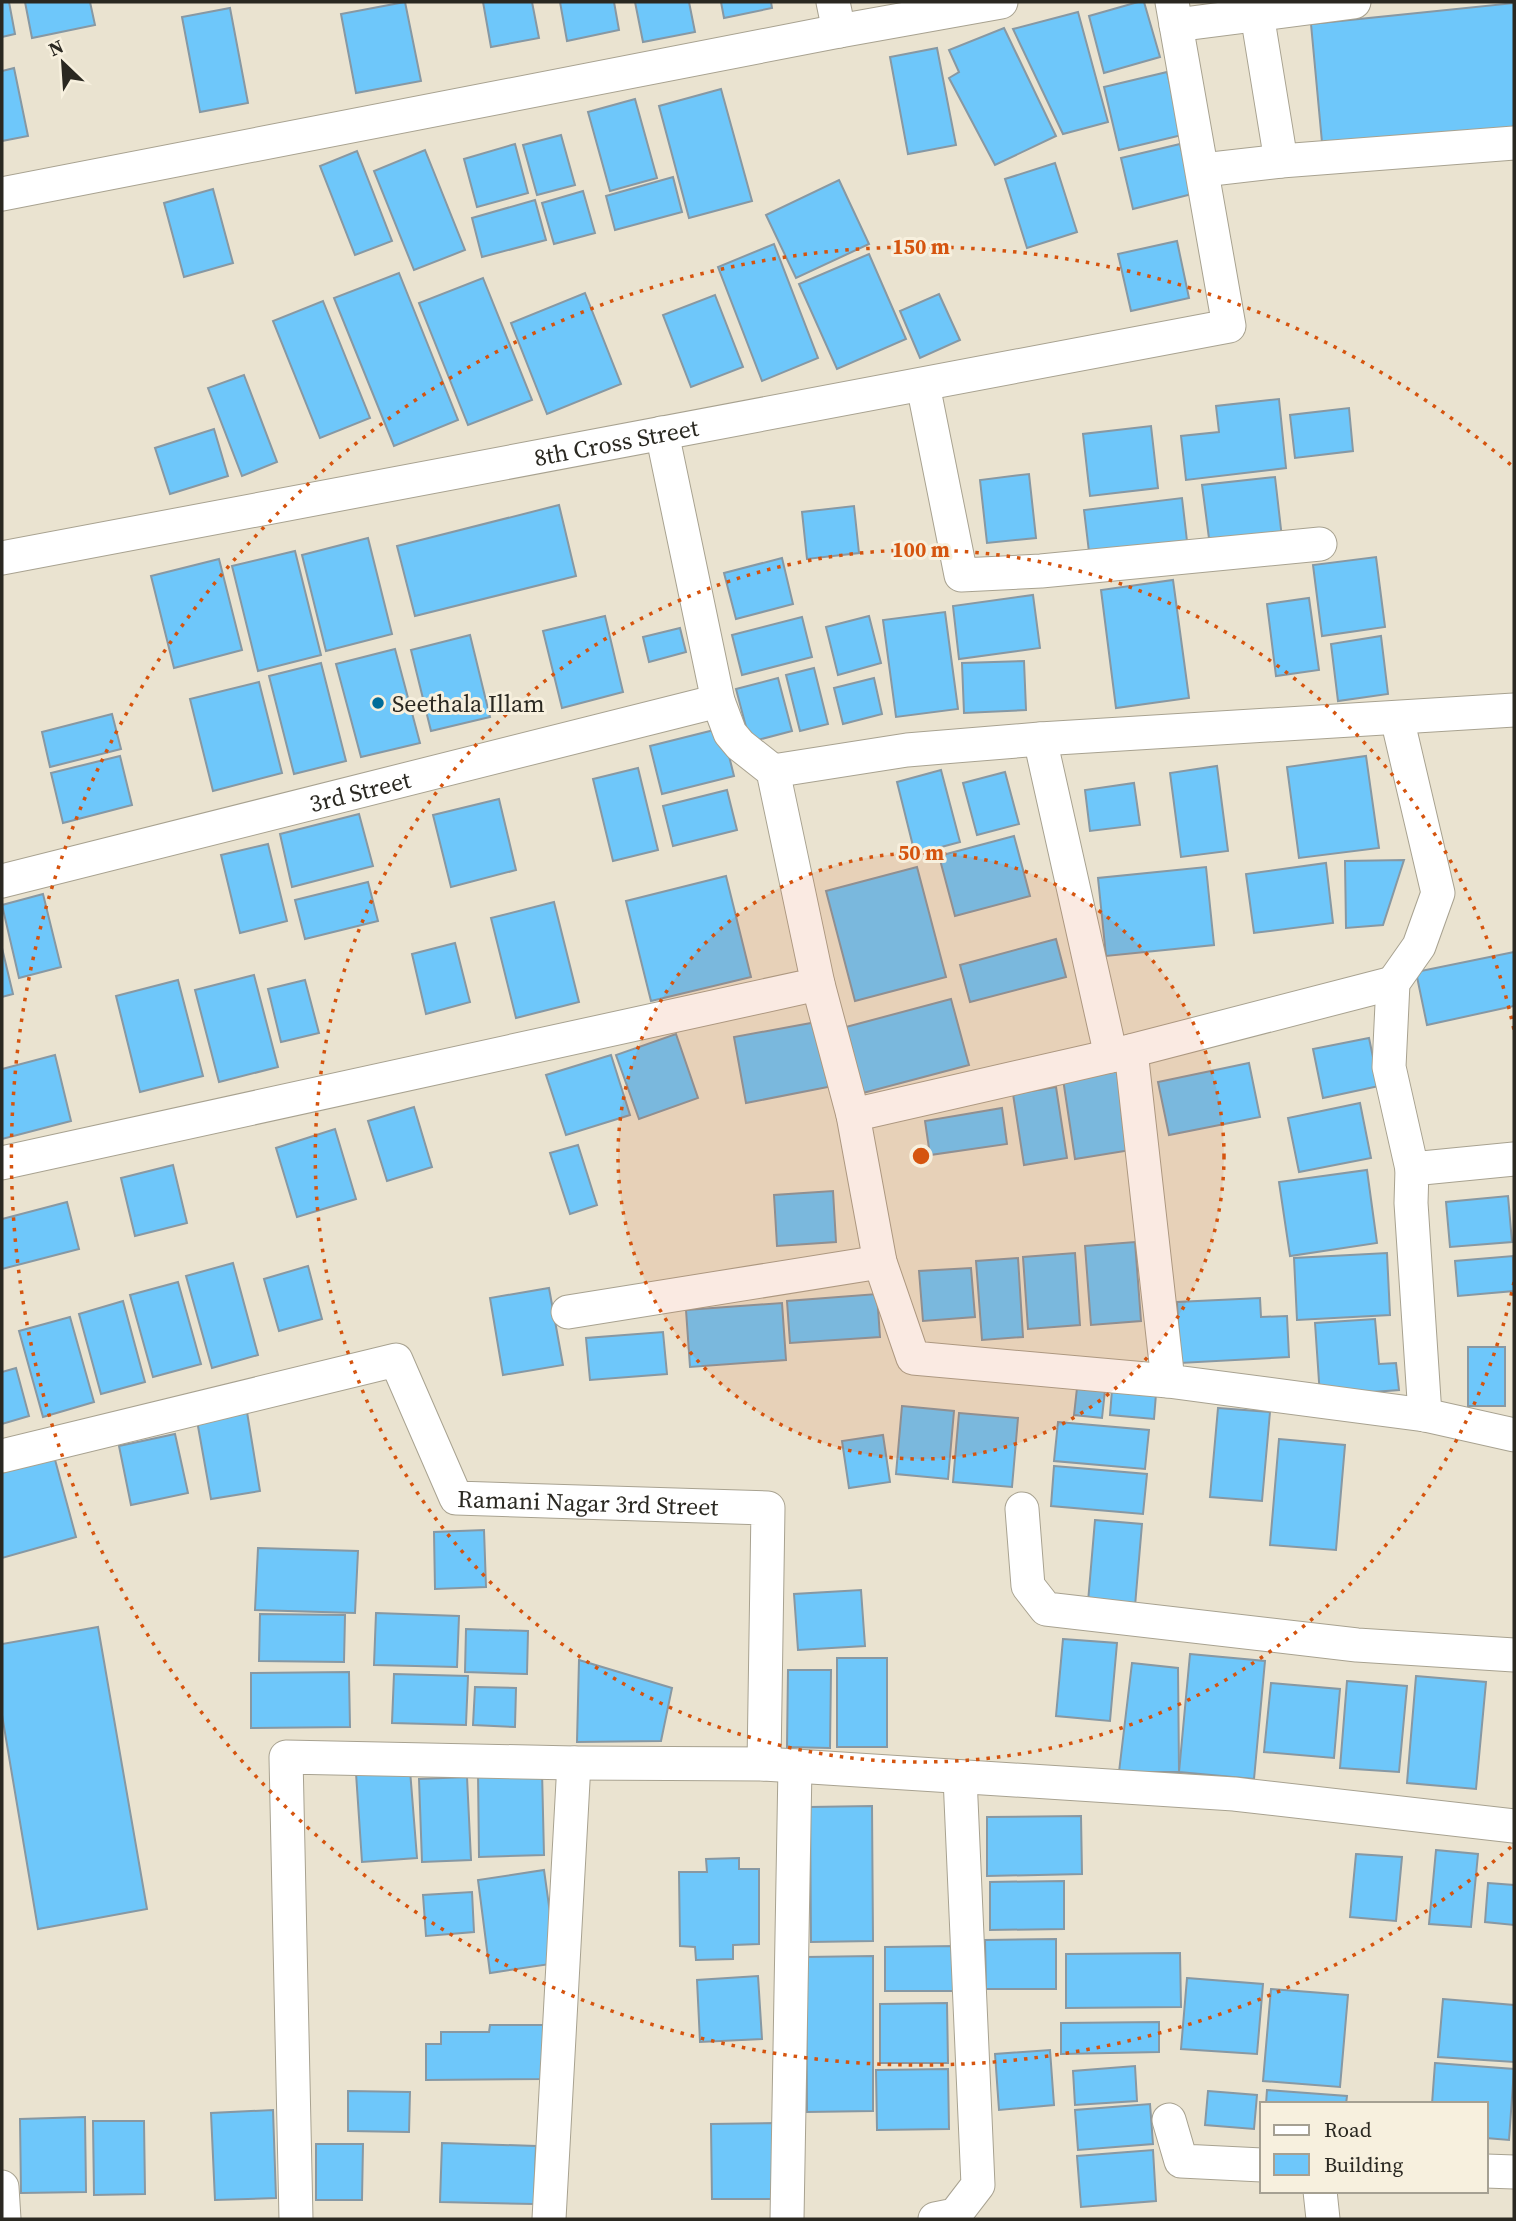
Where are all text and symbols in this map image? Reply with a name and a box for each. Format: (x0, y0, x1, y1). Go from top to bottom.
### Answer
north arrow (28, 28, 98, 98)
text: N (44, 33, 68, 62)
text: 150 m (892, 232, 950, 261)
street label: 8th Cross Street (531, 410, 701, 474)
text: 100 m (892, 535, 950, 564)
place label: Seethala Illam (392, 687, 545, 720)
marker: Seethala Illam (370, 695, 386, 711)
street label: 3rd Street (306, 762, 414, 820)
text: 50 m (898, 838, 944, 867)
centre of rings (909, 1144, 933, 1168)
street label: Ramani Nagar 3rd Street (457, 1482, 719, 1523)
legend (1260, 2102, 1488, 2193)
text: Road (1324, 2115, 1372, 2144)
text: Building (1324, 2150, 1403, 2179)

